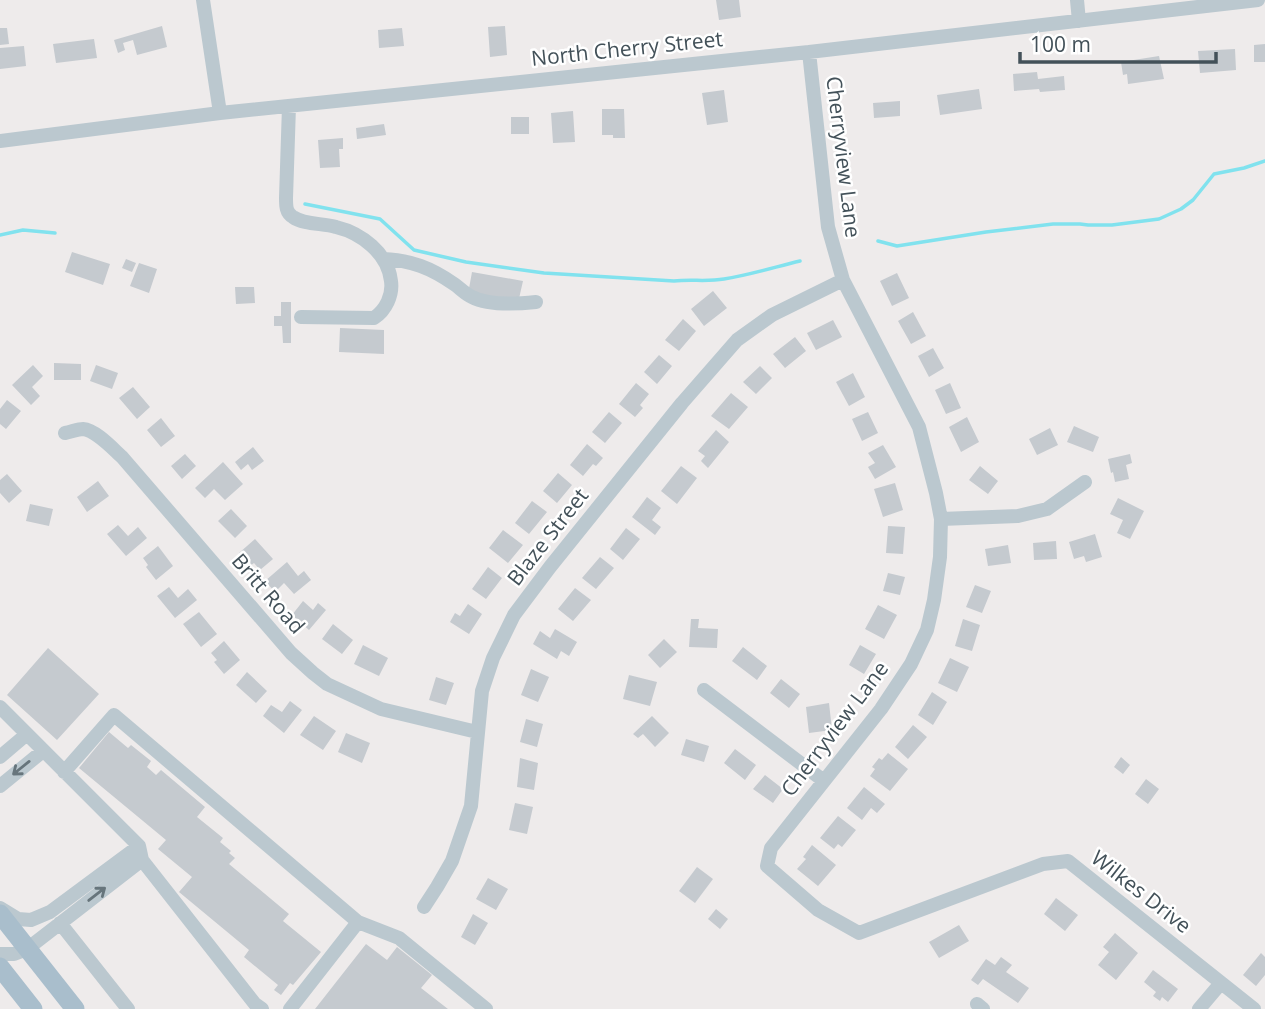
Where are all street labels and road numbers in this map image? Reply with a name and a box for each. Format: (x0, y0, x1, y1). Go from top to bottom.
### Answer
street label: North Cherry Street (530, 24, 724, 72)
street label: Cherryview Lane (820, 75, 868, 239)
street label: Blaze Street (500, 482, 594, 591)
street label: Britt Road (226, 547, 311, 640)
street label: Cherryview Lane (774, 655, 894, 802)
street label: Wilkes Drive (1086, 843, 1197, 939)

